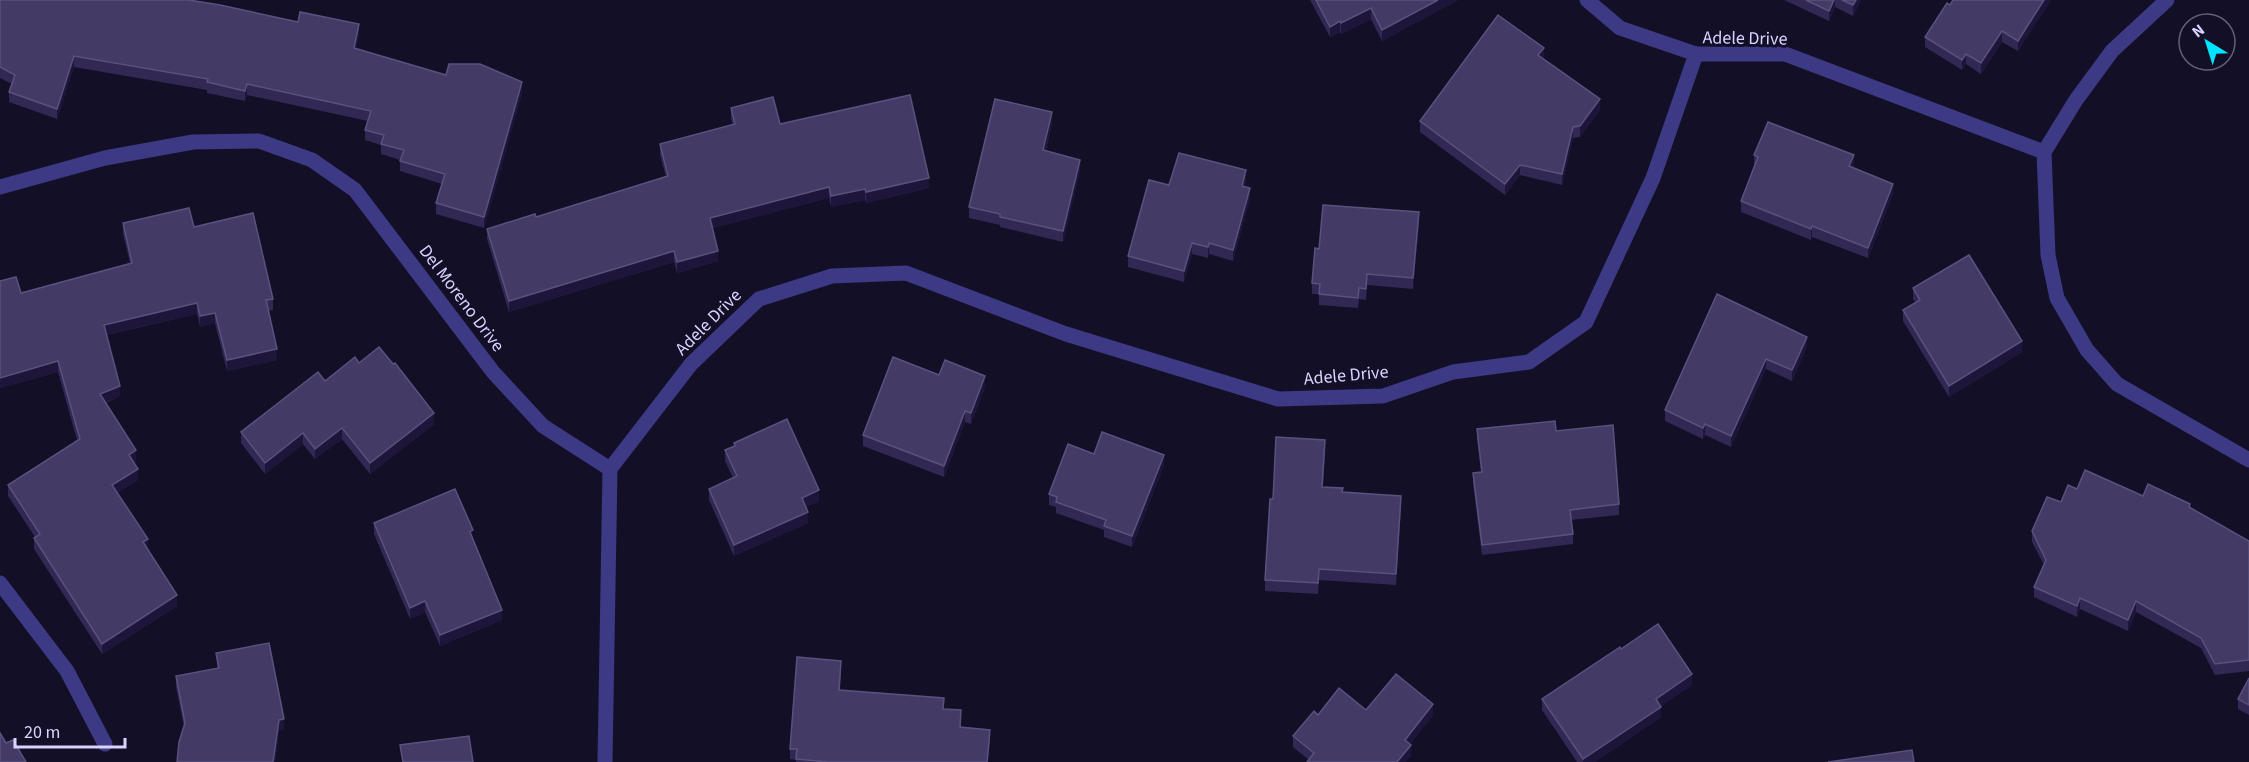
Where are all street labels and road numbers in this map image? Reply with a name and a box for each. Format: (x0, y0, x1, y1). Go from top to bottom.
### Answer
street label: Adele Drive (1702, 25, 1788, 52)
street label: Del Moreno Drive (413, 240, 510, 357)
street label: Adele Drive (670, 283, 747, 361)
street label: Adele Drive (1303, 359, 1389, 392)

